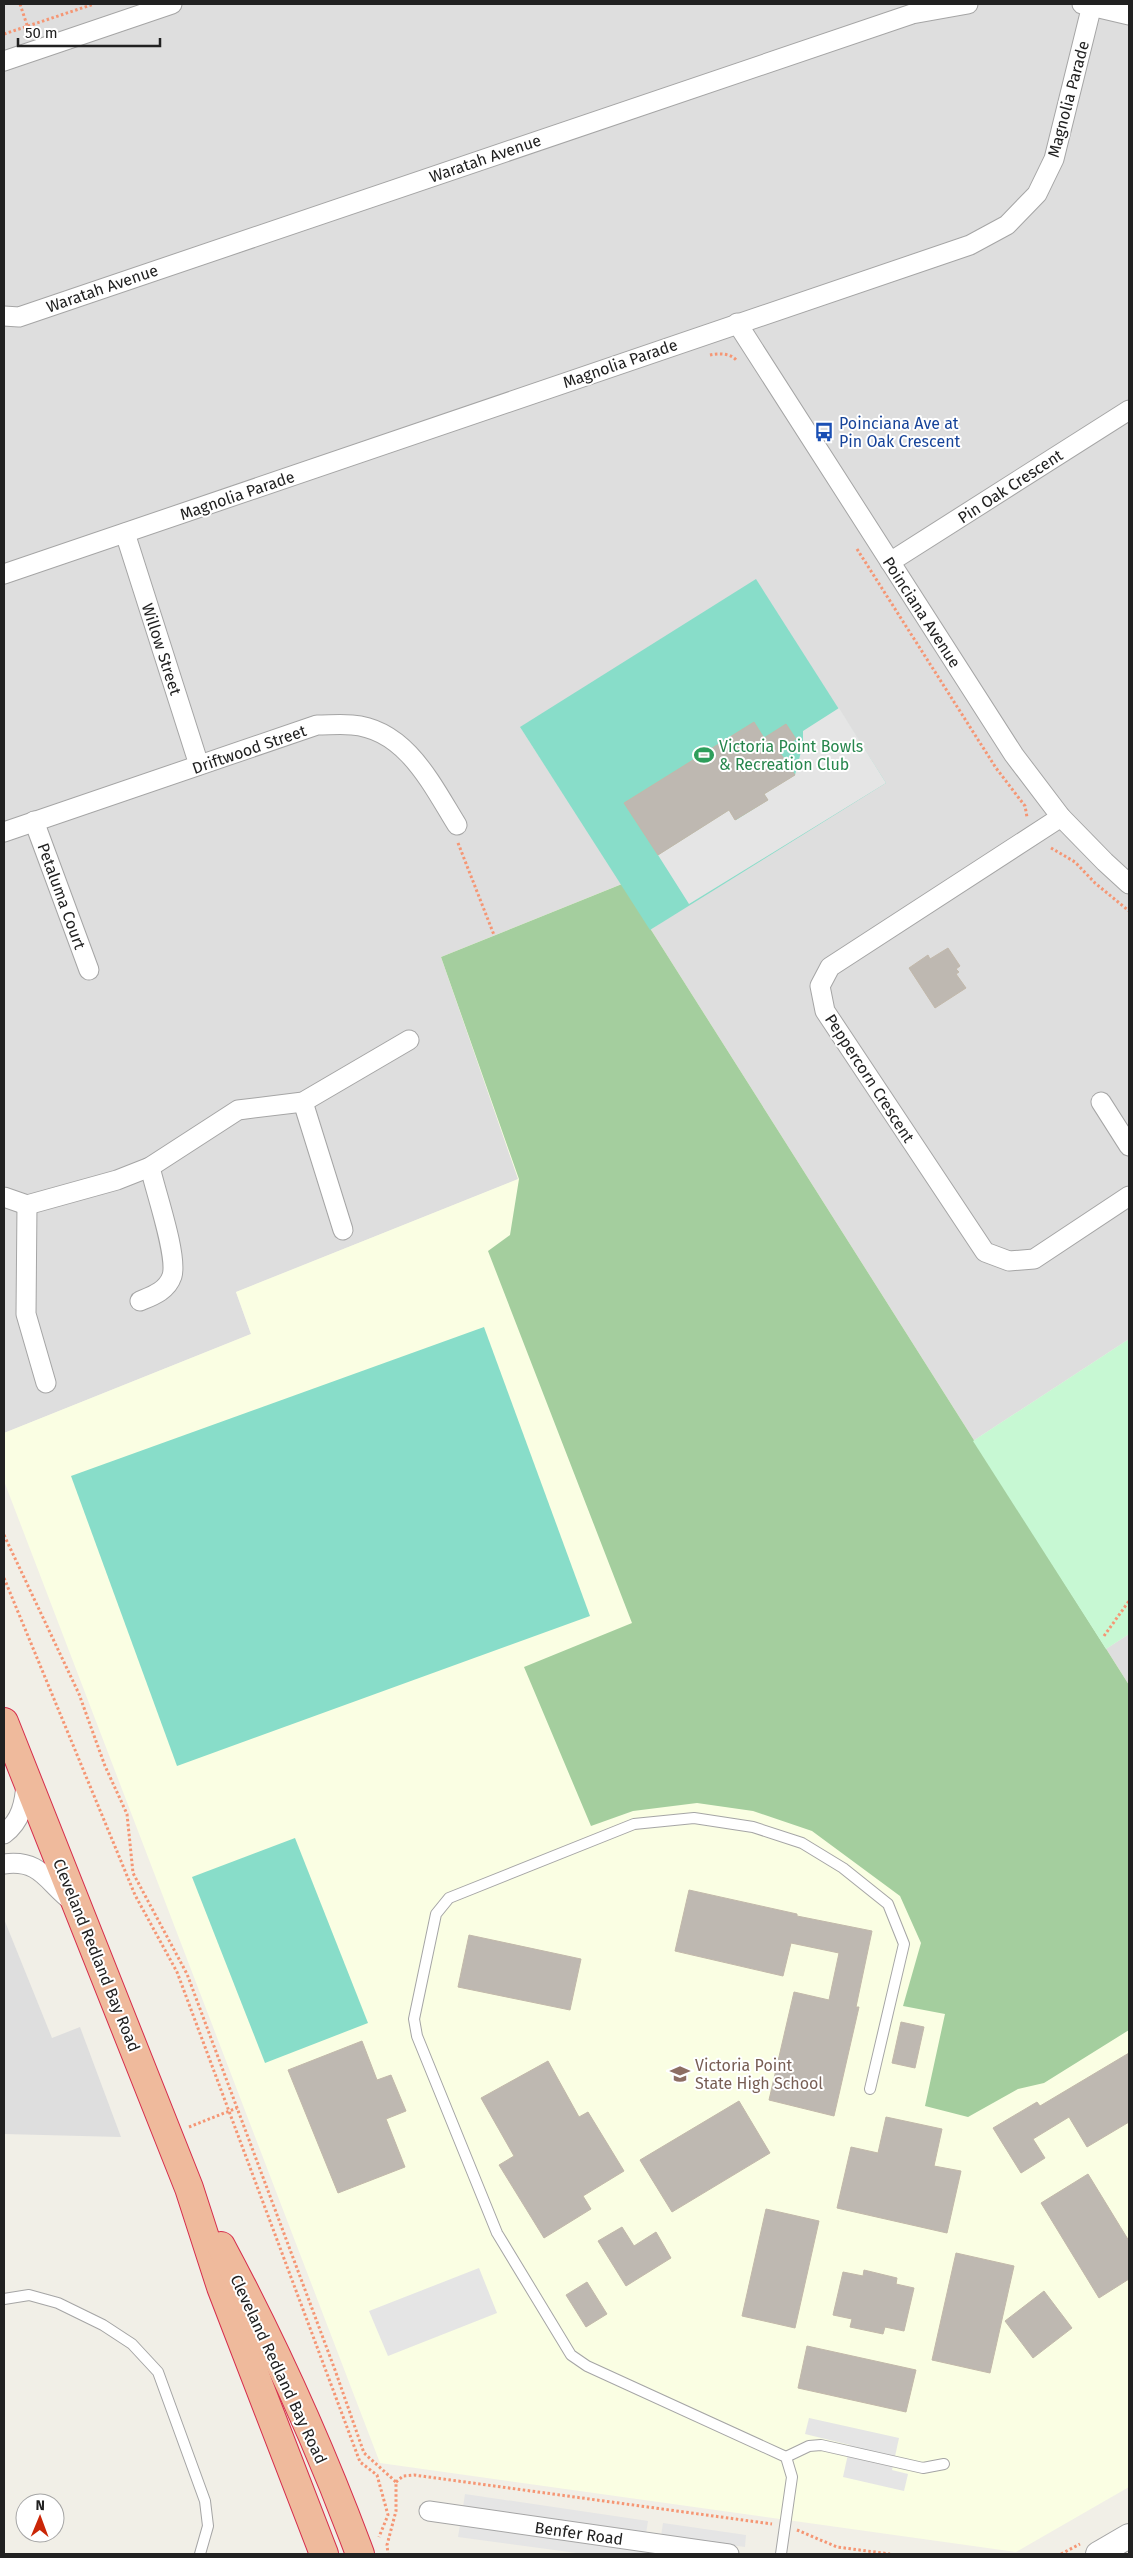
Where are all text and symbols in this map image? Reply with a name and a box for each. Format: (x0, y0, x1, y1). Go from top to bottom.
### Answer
scale bar (18, 15, 160, 47)
text: 50 m (25, 24, 58, 42)
street label: Magnolia Parade (1044, 39, 1093, 159)
street label: Waratah Avenue (427, 130, 544, 186)
street label: Waratah Avenue (44, 260, 161, 316)
street label: Magnolia Parade (560, 335, 680, 392)
place label: Poinciana Ave at Pin Oak Crescent (839, 414, 961, 451)
bus stop icon: Poinciana Ave at Pin Oak Crescent (813, 421, 835, 443)
street label: Pin Oak Crescent (954, 445, 1066, 527)
street label: Magnolia Parade (177, 467, 297, 524)
street label: Poinciana Avenue (879, 553, 964, 671)
street label: Willow Street (138, 601, 185, 698)
street label: Driftwood Street (190, 721, 309, 778)
place label: Victoria Point Bowls & Recreation Club (719, 737, 863, 774)
sports icon: Victoria Point Bowls & Recreation Club (693, 744, 715, 766)
street label: Petaluma Court (34, 840, 90, 952)
street label: Peppercorn Crescent (821, 1011, 918, 1146)
street label: Cleveland Redland Bay Road (49, 1856, 144, 2054)
place label: Victoria Point State High School (695, 2056, 823, 2093)
school or university icon: Victoria Point State High School (669, 2063, 691, 2085)
street label: Cleveland Redland Bay Road (226, 2272, 331, 2467)
north arrow (15, 2493, 65, 2543)
text: N (35, 2497, 45, 2514)
street label: Benfer Road (534, 2518, 624, 2549)

